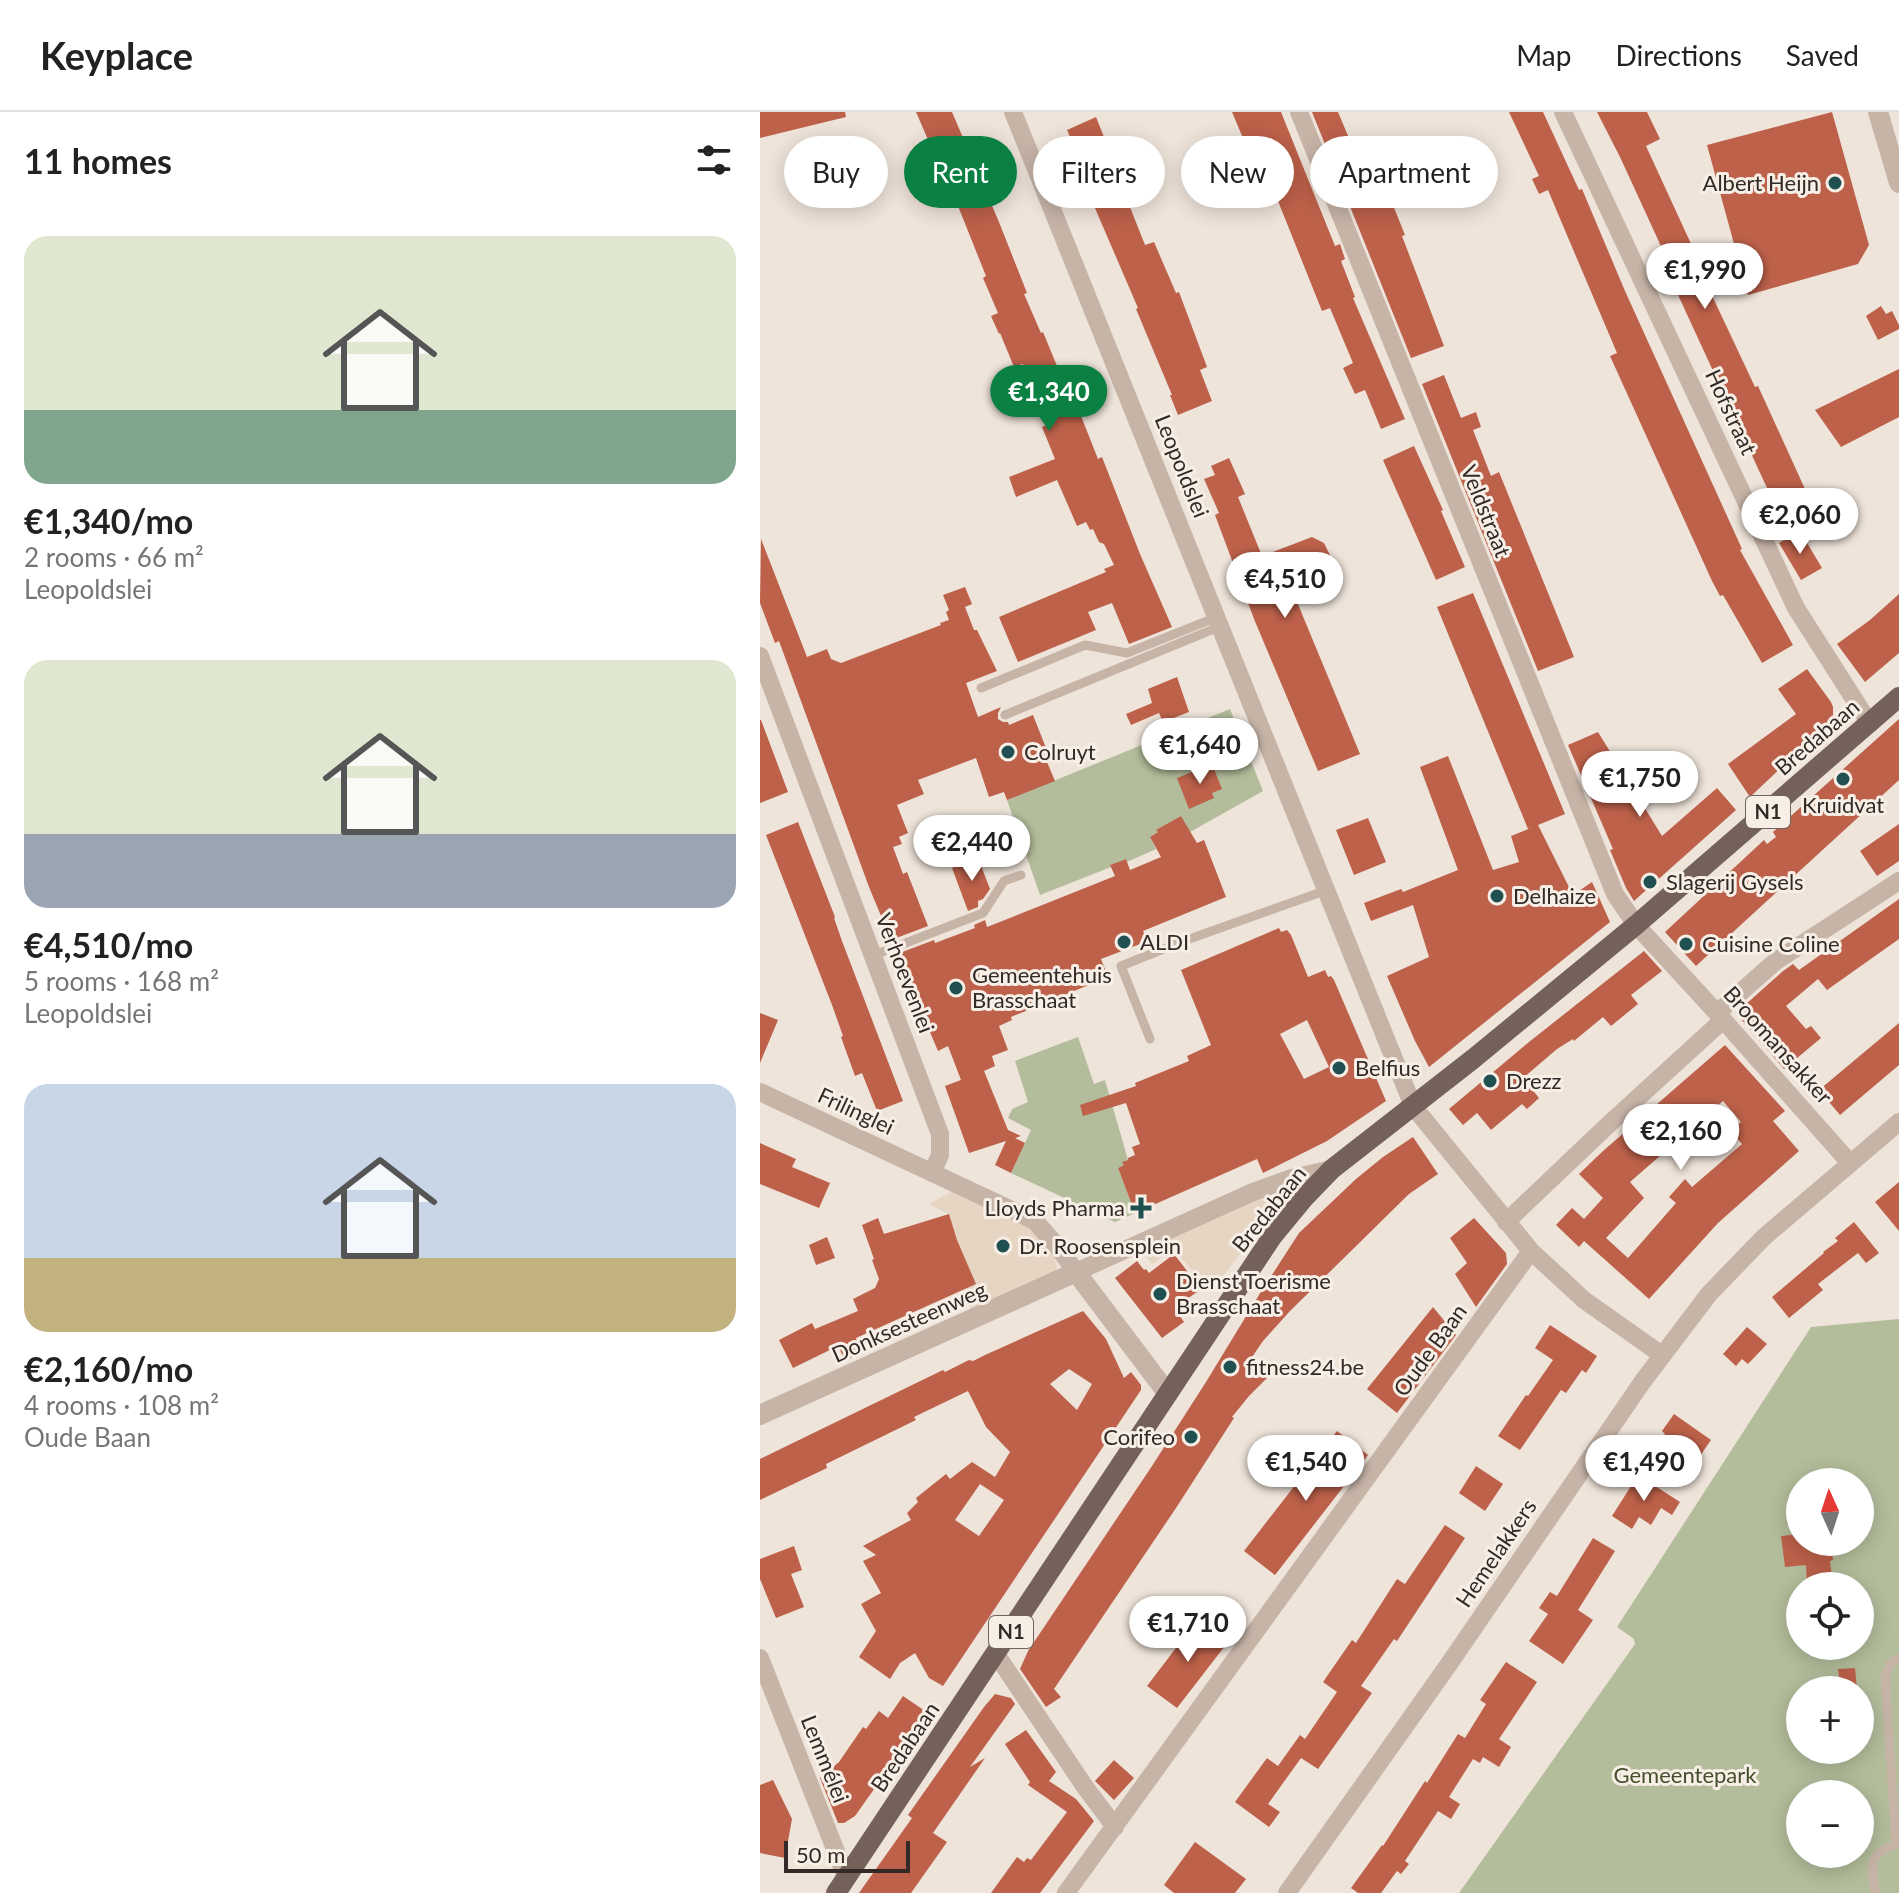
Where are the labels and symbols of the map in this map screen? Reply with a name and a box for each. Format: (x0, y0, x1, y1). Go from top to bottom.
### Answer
place label: Albert Heijn (1703, 169, 1819, 196)
marker: Albert Heijn (1826, 174, 1844, 192)
pin: €1,990 (1640, 243, 1770, 311)
pin: €1,340 (984, 365, 1114, 433)
street label: Hofstraat (1700, 365, 1763, 459)
street label: Leopoldslei (1150, 410, 1215, 521)
street label: Veldstraat (1456, 461, 1517, 561)
pin: €2,060 (1735, 488, 1865, 556)
pin: €4,510 (1220, 552, 1350, 620)
street label: Bredabaan (1769, 693, 1864, 781)
pin: €1,640 (1135, 718, 1265, 786)
place label: Colruyt (1024, 738, 1096, 765)
marker: Colruyt (999, 743, 1017, 761)
pin: €1,750 (1575, 751, 1705, 819)
marker: Kruidvat (1834, 770, 1852, 788)
place label: Kruidvat (1802, 791, 1884, 818)
road number: N1 (1746, 796, 1790, 828)
pin: €2,440 (907, 815, 1037, 883)
place label: Slagerij Gysels (1666, 868, 1804, 895)
marker: Slagerij Gysels (1641, 873, 1659, 891)
place label: Delhaize (1513, 882, 1596, 909)
marker: Delhaize (1488, 887, 1506, 905)
street label: Verhoevenlei (870, 909, 941, 1036)
place label: ALDI (1140, 928, 1189, 955)
place label: Cuisine Coline (1702, 930, 1840, 957)
marker: ALDI (1115, 933, 1133, 951)
marker: Cuisine Coline (1677, 935, 1695, 953)
place label: Gemeentehuis Brasschaat (972, 961, 1112, 1013)
marker: Gemeentehuis Brasschaat (947, 979, 965, 997)
street label: Broomansakker (1718, 980, 1838, 1109)
place label: Belfius (1355, 1054, 1420, 1081)
marker: Belfius (1330, 1059, 1348, 1077)
place label: Drezz (1506, 1067, 1562, 1094)
marker: Drezz (1481, 1072, 1499, 1090)
street label: Frilinglei (814, 1081, 899, 1140)
pin: €2,160 (1616, 1104, 1746, 1172)
street label: Bredabaan (1226, 1160, 1311, 1257)
place label: Lloyds Pharma (984, 1194, 1125, 1221)
marker: Lloyds Pharma (1132, 1199, 1150, 1217)
place label: Dr. Roosensplein (1019, 1232, 1181, 1259)
marker: Dr. Roosensplein (994, 1237, 1012, 1255)
place label: Dienst Toerisme Brasschaat (1176, 1267, 1331, 1319)
street label: Donksesteenweg (827, 1275, 990, 1368)
marker: Dienst Toerisme Brasschaat (1151, 1285, 1169, 1303)
street label: Oude Baan (1387, 1298, 1472, 1401)
place label: fitness24.be (1246, 1353, 1364, 1380)
marker: fitness24.be (1221, 1358, 1239, 1376)
place label: Corifeo (1103, 1423, 1175, 1450)
marker: Corifeo (1182, 1428, 1200, 1446)
pin: €1,540 (1241, 1435, 1371, 1503)
pin: €1,490 (1579, 1435, 1709, 1503)
north arrow (1786, 1468, 1874, 1556)
street label: Hemelakkers (1450, 1493, 1542, 1612)
pin: €1,710 (1123, 1596, 1253, 1664)
road number: N1 (989, 1616, 1033, 1648)
street label: Bredabaan (865, 1697, 945, 1797)
street label: Lemmélei (796, 1711, 855, 1807)
park label: Gemeentepark (1614, 1761, 1757, 1788)
scale bar (784, 1837, 910, 1873)

